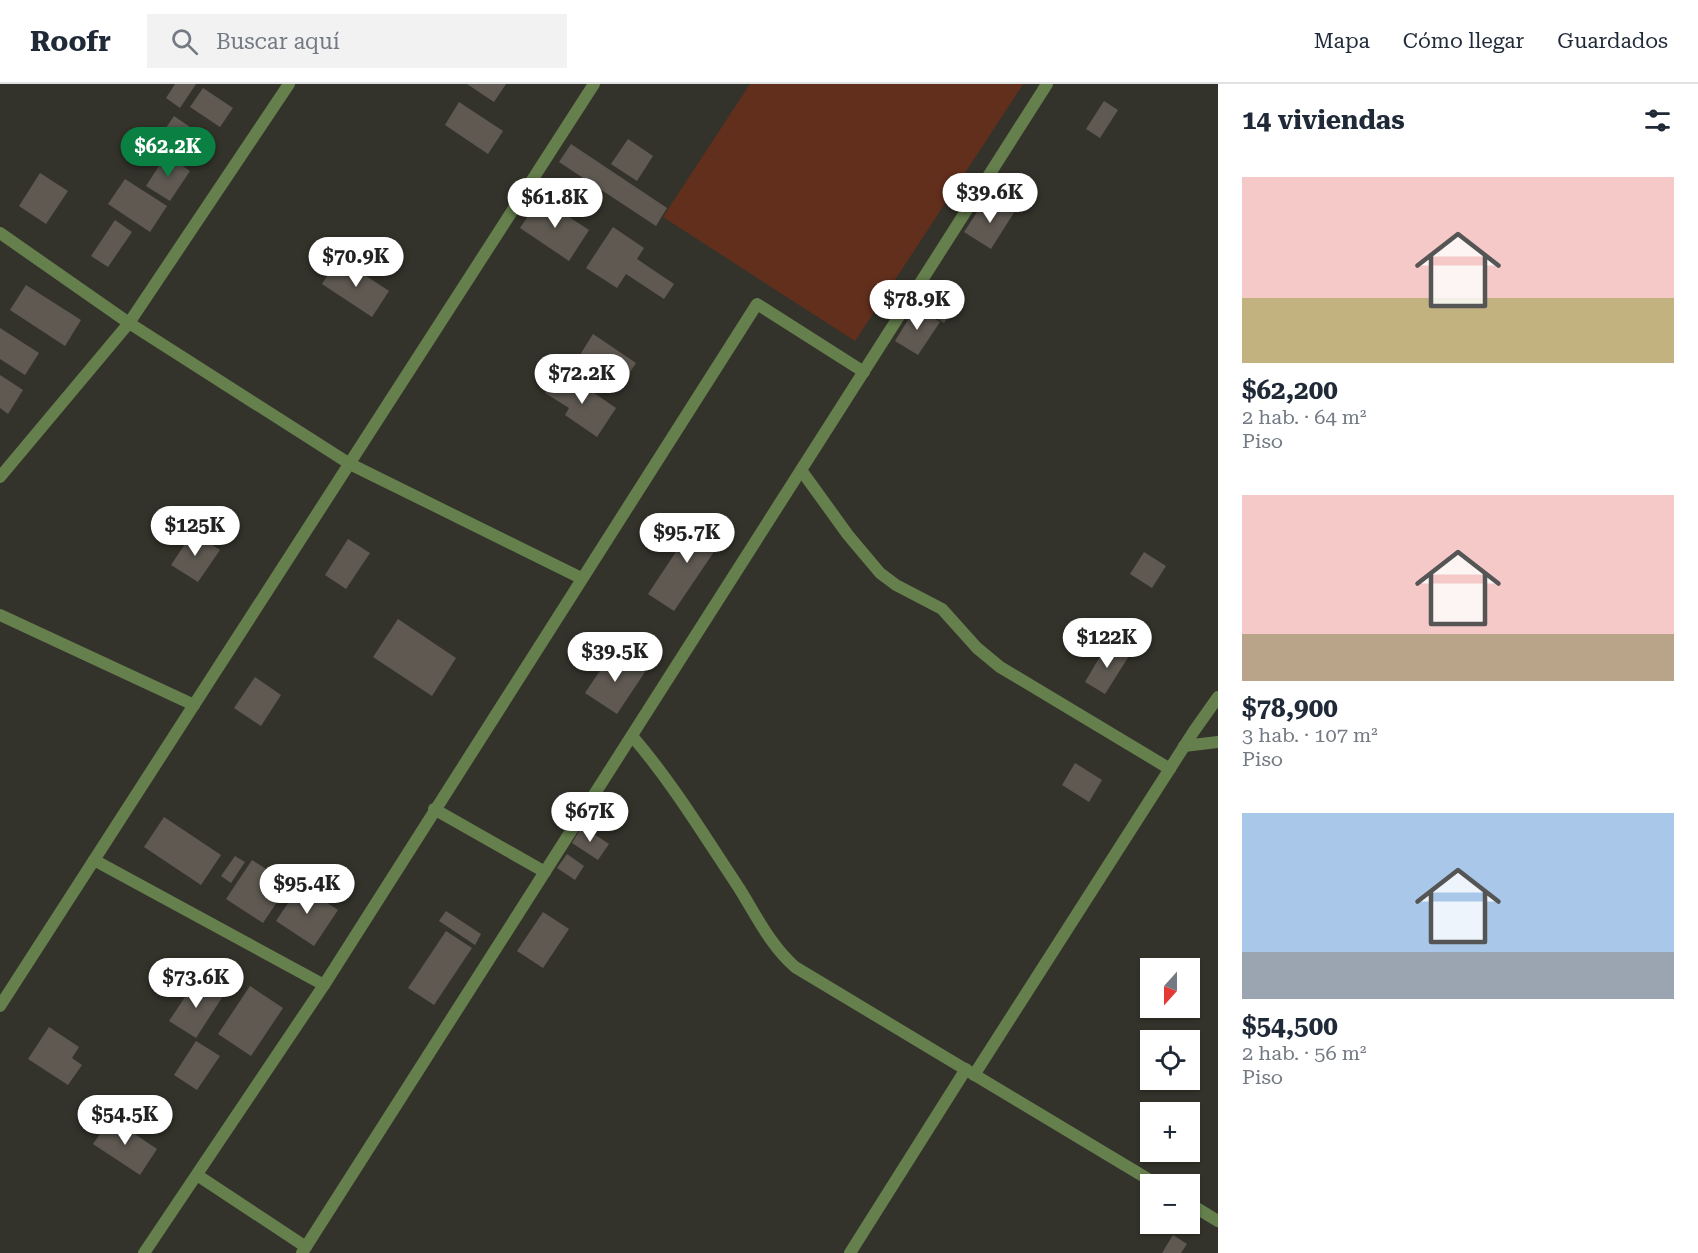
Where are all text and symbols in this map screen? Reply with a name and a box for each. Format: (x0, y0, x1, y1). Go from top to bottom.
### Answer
search box (147, 14, 567, 68)
text: Roofr (30, 25, 111, 58)
icon: search (168, 25, 201, 58)
text: Buscar aquí (216, 29, 340, 54)
text: Mapa (1314, 29, 1370, 53)
text: Cómo llegar (1403, 29, 1524, 53)
text: Guardados (1557, 29, 1668, 53)
icon: filters (1641, 104, 1674, 137)
text: 14 viviendas (1242, 105, 1405, 135)
pin: $62.2K (119, 127, 217, 178)
text: $62.2K (135, 134, 201, 158)
pin: $39.6K (941, 173, 1039, 224)
pin: $61.8K (506, 178, 604, 229)
text: $39.6K (957, 180, 1023, 204)
text: $61.8K (522, 185, 588, 209)
icon: home (1404, 216, 1512, 324)
pin: $70.9K (307, 237, 405, 288)
text: $70.9K (323, 244, 389, 268)
pin: $78.9K (868, 280, 966, 331)
text: $78.9K (884, 287, 950, 311)
pin: $72.2K (533, 354, 631, 405)
text: $72.2K (549, 361, 615, 385)
text: $62,200 (1242, 375, 1338, 405)
text: 2 hab. · 64 m² (1242, 405, 1366, 429)
text: Piso (1242, 429, 1283, 453)
pin: $125K (153, 506, 237, 557)
text: $125K (165, 513, 225, 537)
pin: $95.7K (638, 513, 736, 564)
text: $95.7K (654, 520, 720, 544)
icon: home (1404, 534, 1512, 642)
pin: $122K (1065, 618, 1149, 669)
text: $122K (1077, 625, 1137, 649)
pin: $39.5K (566, 632, 664, 683)
text: $39.5K (582, 639, 648, 663)
text: $78,900 (1242, 693, 1338, 723)
text: 3 hab. · 107 m² (1242, 723, 1378, 747)
text: Piso (1242, 747, 1283, 771)
pin: $67K (554, 792, 626, 843)
text: $67K (565, 799, 615, 823)
icon: home (1404, 852, 1512, 960)
pin: $95.4K (258, 864, 356, 915)
text: $95.4K (274, 871, 340, 895)
pin: $73.6K (147, 958, 245, 1009)
north arrow (1140, 958, 1200, 1018)
map controls (1140, 958, 1200, 1234)
text: $73.6K (163, 965, 229, 989)
text: $54,500 (1242, 1011, 1338, 1041)
button: locate (1140, 1030, 1200, 1090)
text: 2 hab. · 56 m² (1242, 1041, 1366, 1065)
text: Piso (1242, 1065, 1283, 1089)
pin: $54.5K (76, 1095, 174, 1146)
text: $54.5K (92, 1102, 158, 1126)
button: + (1140, 1102, 1200, 1162)
button: − (1140, 1174, 1200, 1234)

